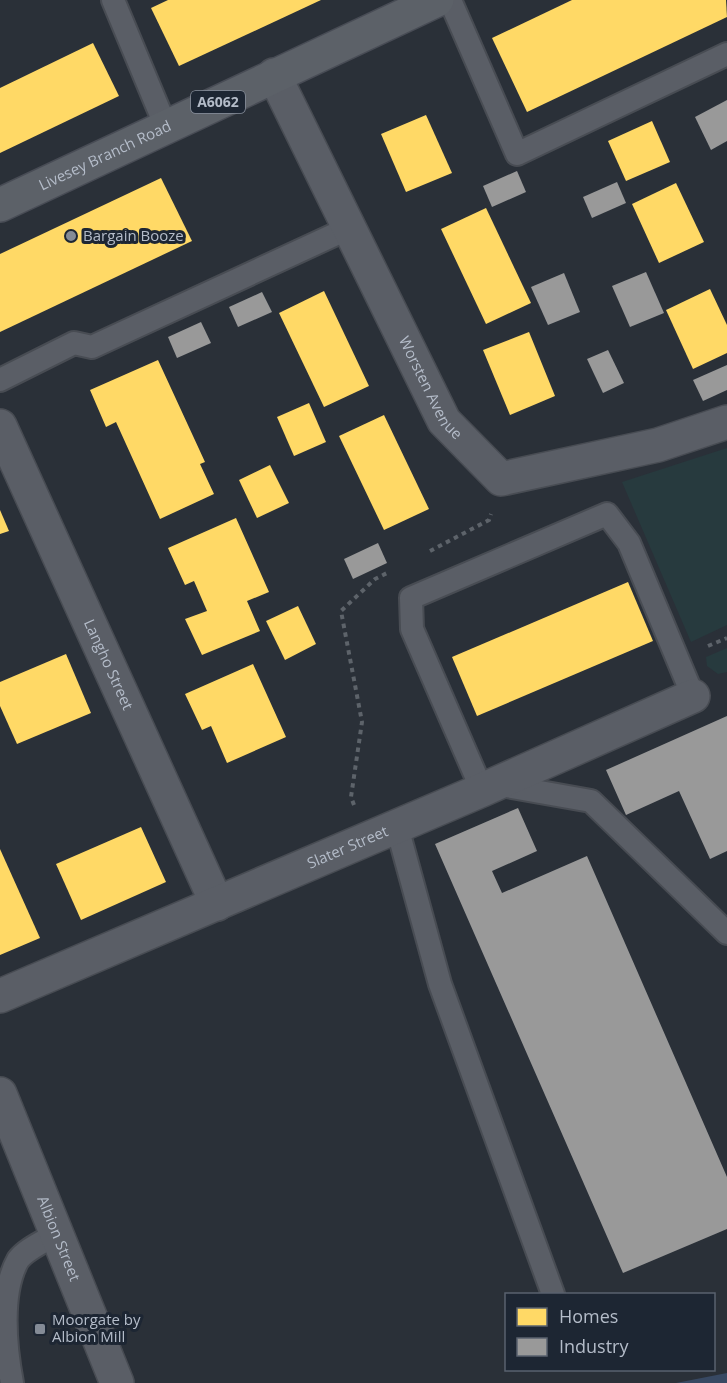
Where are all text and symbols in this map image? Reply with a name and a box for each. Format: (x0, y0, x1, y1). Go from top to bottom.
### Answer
road number: A6062 (191, 91, 245, 113)
street label: Livesey Branch Road (35, 115, 174, 194)
place label: Bargain Booze (83, 225, 184, 245)
marker: Bargain Booze (64, 229, 78, 243)
street label: Worsten Avenue (395, 333, 467, 443)
street label: Langho Street (80, 616, 139, 713)
street label: Slater Street (304, 820, 391, 873)
street label: Albion Street (33, 1193, 86, 1284)
legend (505, 1293, 715, 1371)
text: Homes (559, 1304, 618, 1328)
place label: Moorgate by Albion Mill (52, 1309, 141, 1346)
marker: Moorgate by Albion Mill (33, 1322, 47, 1336)
text: Industry (559, 1334, 629, 1358)

